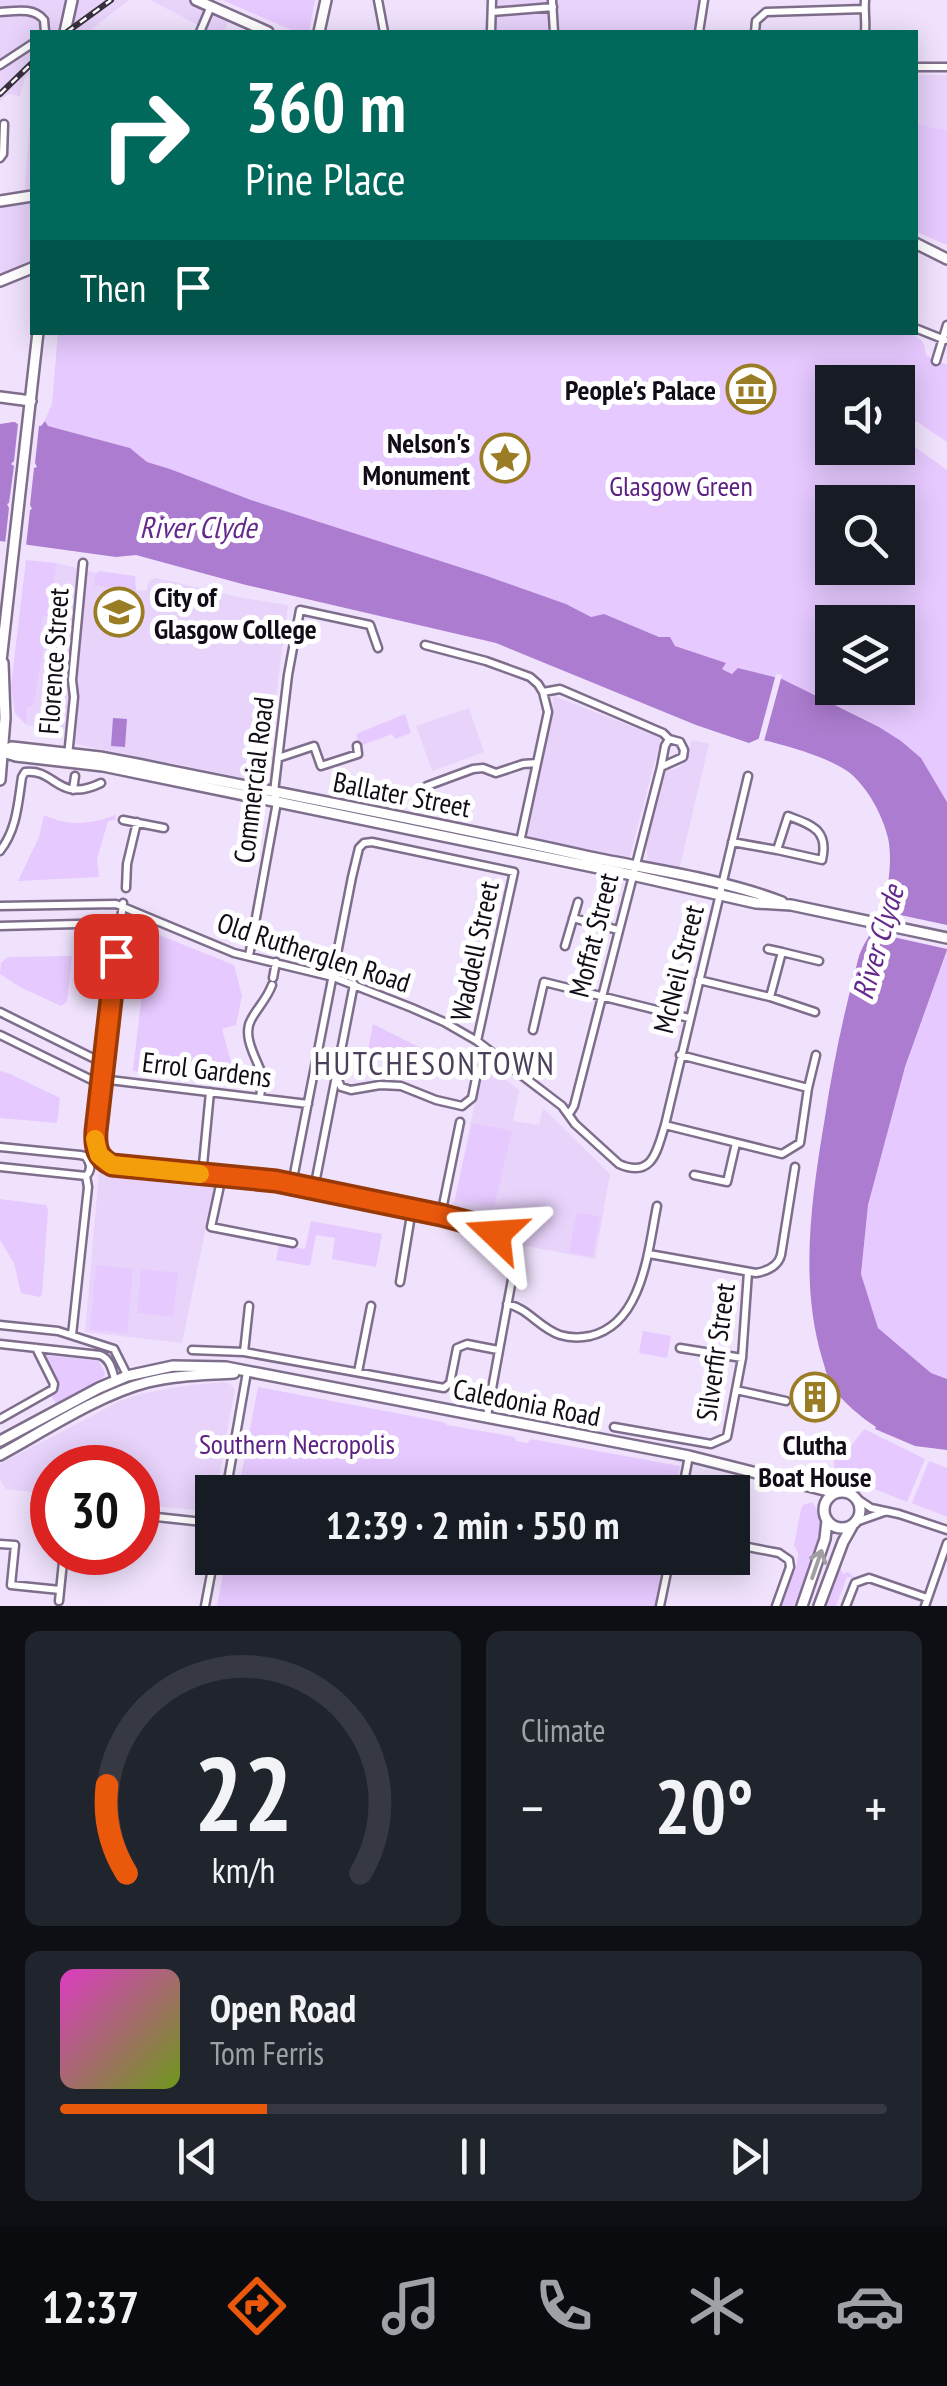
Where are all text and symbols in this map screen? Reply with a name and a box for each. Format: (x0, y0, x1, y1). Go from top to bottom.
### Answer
text: 360 m (245, 61, 406, 151)
icon: right (80, 70, 210, 200)
text: Pine Place (245, 149, 406, 207)
icon: arrive (166, 260, 221, 315)
text: Then (80, 263, 146, 312)
museum icon: People's Palace (725, 363, 777, 415)
map controls (815, 365, 915, 705)
button: sound (815, 365, 915, 465)
place label: People's Palace (565, 371, 716, 408)
place label: Nelson's Monument (363, 424, 470, 493)
place icon: Nelson's Monument (479, 432, 531, 484)
park label: Glasgow Green (609, 467, 753, 504)
button: search (815, 485, 915, 585)
water label: River Clyde (140, 507, 258, 546)
place label: City of Glasgow College (154, 578, 317, 647)
street label: Florence Street (29, 586, 77, 735)
school or university icon: City of Glasgow College (93, 586, 145, 638)
button: layers (815, 605, 915, 705)
street label: Commercial Road (224, 695, 282, 865)
street label: Ballater Street (330, 763, 474, 826)
street label: Moffat Street (560, 869, 626, 1001)
street label: Waddell Street (441, 878, 507, 1024)
water label: River Clyde (842, 879, 912, 1004)
street label: McNeil Street (644, 901, 712, 1037)
street label: Old Rutherglen Road (213, 903, 415, 1001)
pin (74, 914, 159, 999)
icon: arrive (89, 929, 144, 984)
district label: HUTCHESONTOWN (314, 1042, 556, 1084)
street label: Errol Gardens (140, 1043, 274, 1095)
position arrow (444, 1182, 548, 1286)
street label: Silverfir Street (687, 1281, 743, 1423)
street label: Caledonia Road (450, 1370, 604, 1434)
building icon: Clutha Boat House (789, 1371, 841, 1423)
park label: Southern Necropolis (199, 1425, 395, 1462)
place label: Clutha Boat House (758, 1426, 872, 1495)
speed limit sign: 30 (30, 1445, 160, 1575)
text: 12:39 · 2 min · 550 m (326, 1500, 619, 1549)
one-way arrow (809, 1549, 827, 1580)
text: Climate (521, 1709, 605, 1751)
text: 22 (193, 1725, 293, 1860)
text: 20° (654, 1758, 754, 1855)
text: − (521, 1772, 544, 1843)
text: + (864, 1772, 887, 1843)
text: km/h (211, 1847, 275, 1893)
text: Open Road (210, 1983, 356, 2032)
text: Tom Ferris (210, 2032, 324, 2074)
icon: previous (170, 2129, 225, 2184)
icon: pause (446, 2129, 501, 2184)
icon: next (722, 2129, 777, 2184)
icon: directions (222, 2271, 292, 2341)
icon: music (376, 2271, 446, 2341)
icon: phone (529, 2271, 599, 2341)
icon: climate (682, 2271, 752, 2341)
icon: car (835, 2271, 905, 2341)
text: 12:37 (42, 2277, 139, 2335)

